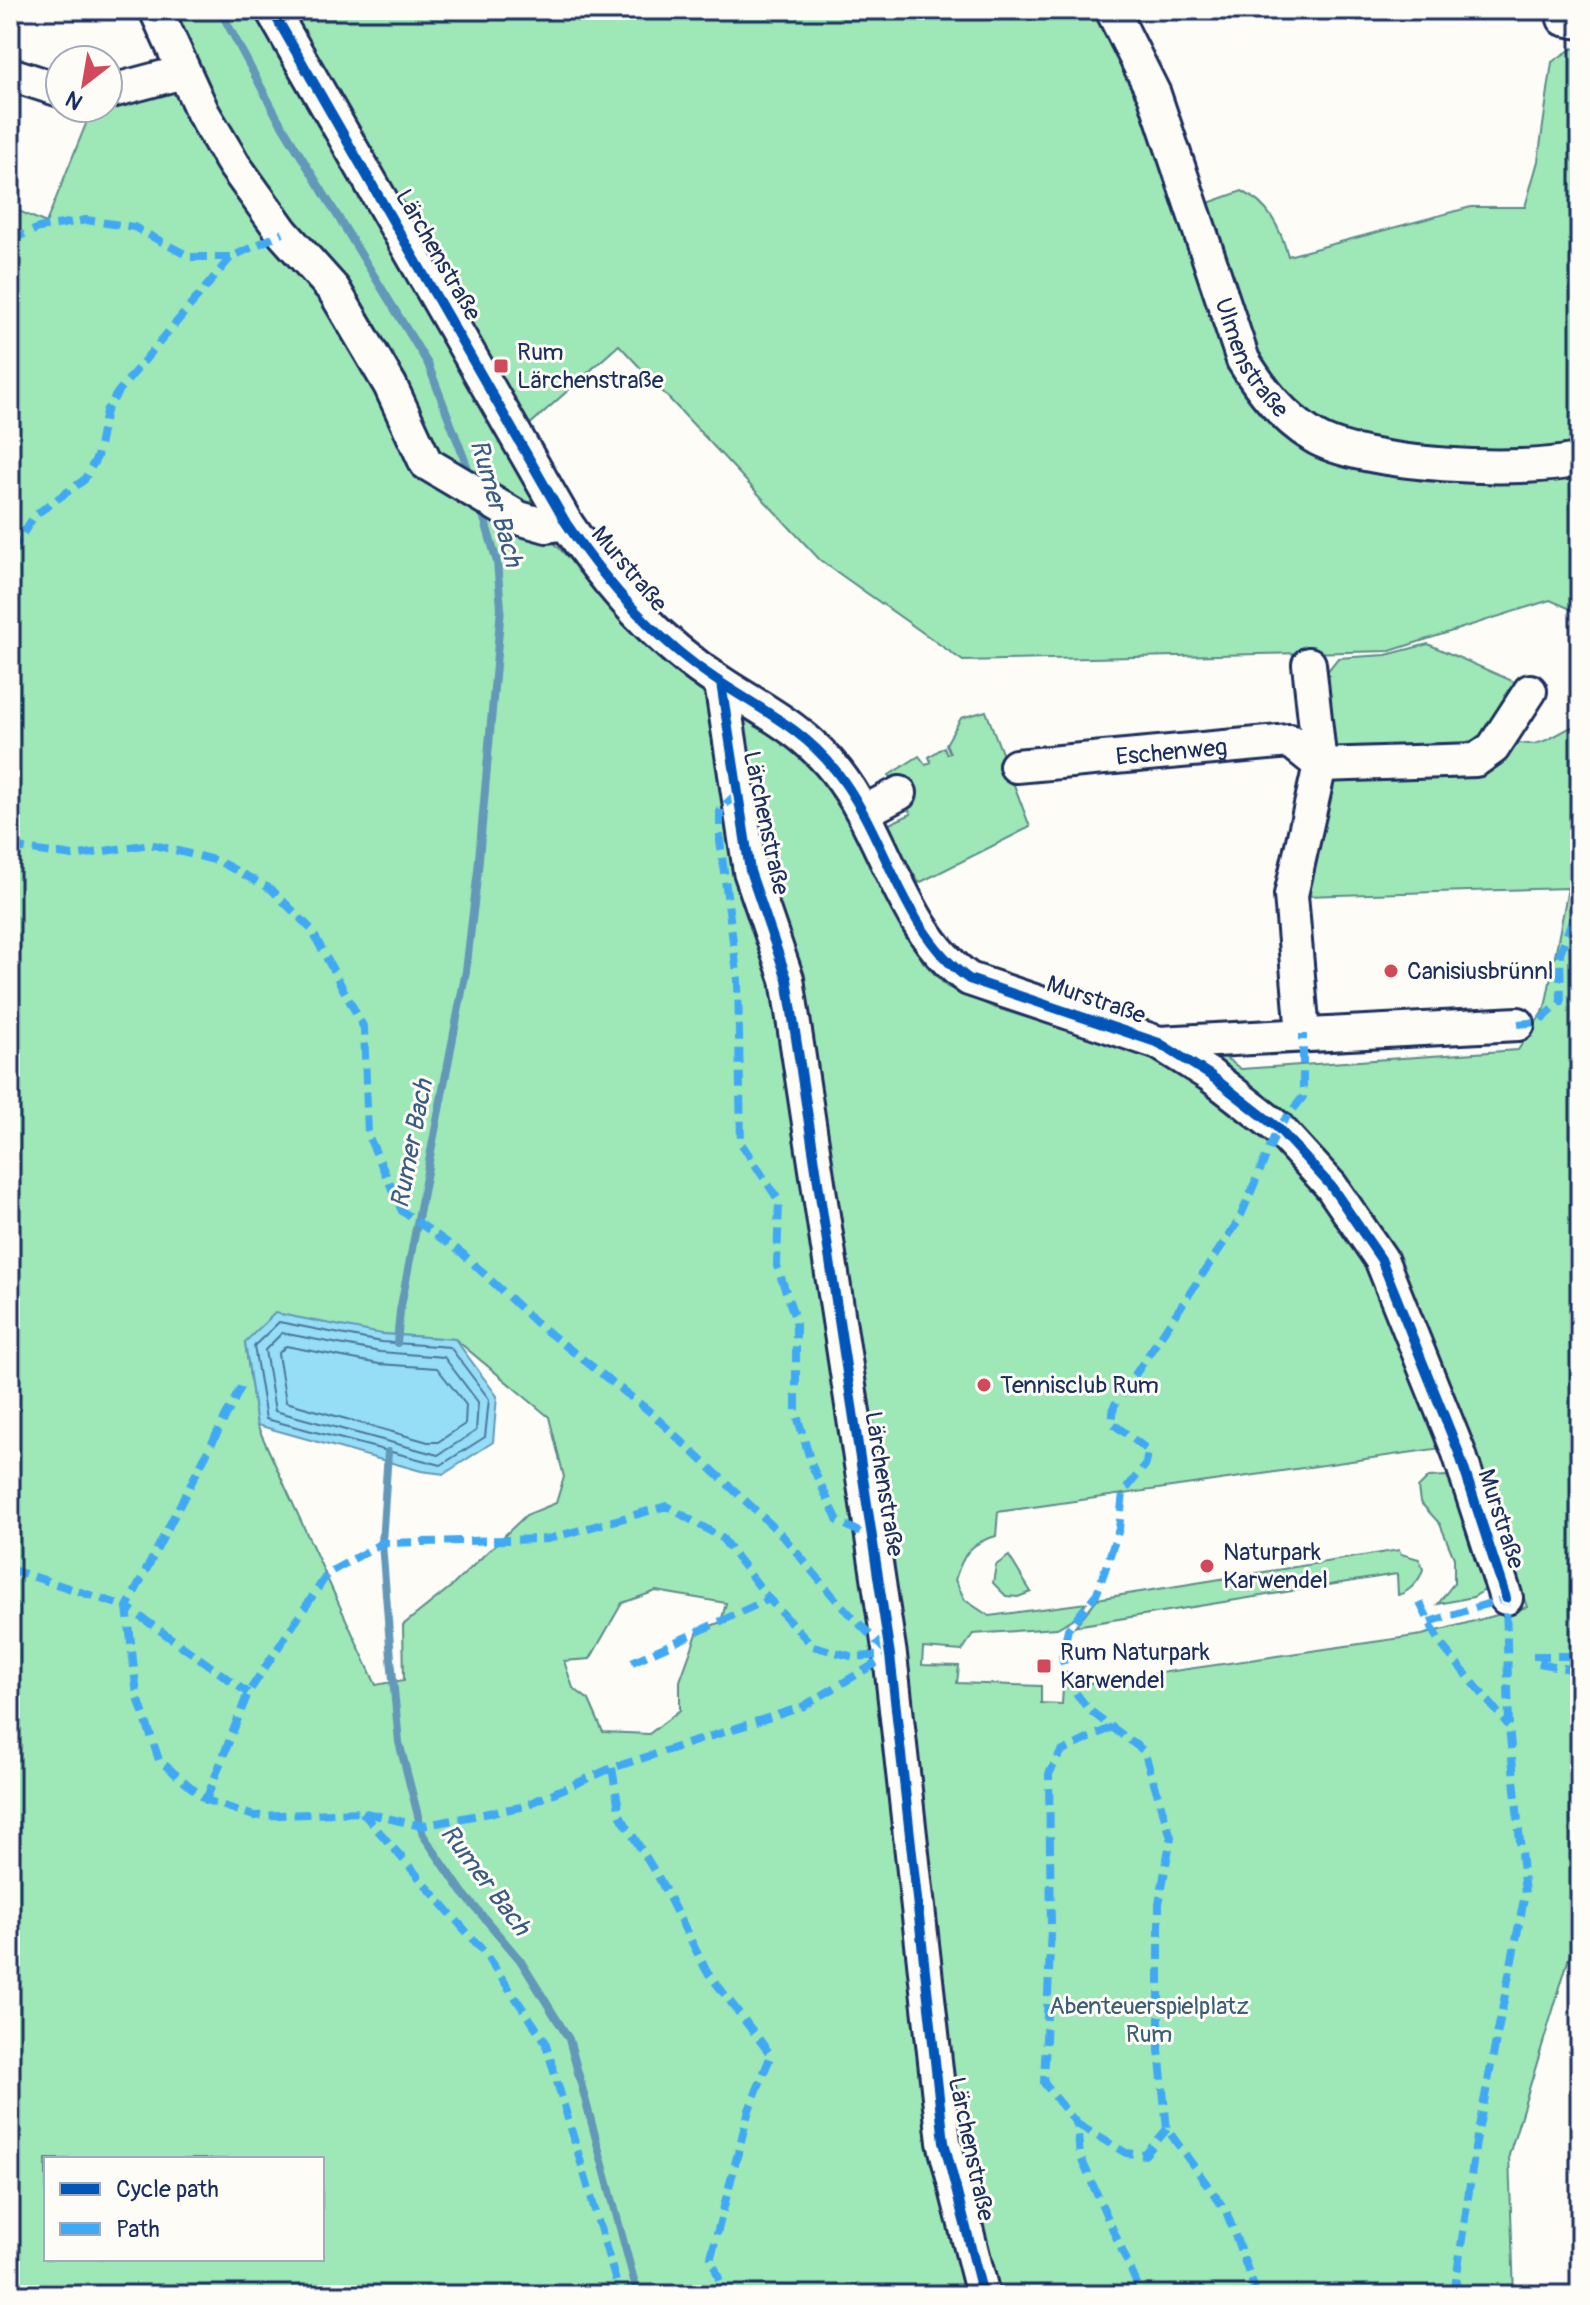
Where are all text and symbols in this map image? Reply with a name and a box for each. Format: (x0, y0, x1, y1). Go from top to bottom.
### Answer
north arrow (44, 44, 124, 124)
text: N (61, 84, 88, 116)
street label: Lärchenstraße (389, 184, 487, 326)
street label: Ulmenstraße (1209, 294, 1295, 424)
place label: Rum Lärchenstraße (517, 338, 664, 395)
marker: Rum Lärchenstraße (492, 357, 510, 375)
water label: Rumer Bach (463, 436, 530, 572)
street label: Murstraße (585, 520, 673, 618)
street label: Eschenweg (1114, 732, 1228, 771)
street label: Lärchenstraße (737, 748, 795, 898)
place label: Canisiusbrünnl (1407, 957, 1554, 986)
marker: Canisiusbrünnl (1382, 962, 1400, 980)
street label: Murstraße (1043, 970, 1150, 1031)
water label: Rumer Bach (384, 1075, 440, 1211)
place label: Tennisclub Rum (1000, 1371, 1159, 1400)
marker: Tennisclub Rum (975, 1376, 993, 1394)
street label: Lärchenstraße (858, 1409, 910, 1559)
street label: Murstraße (1471, 1466, 1531, 1573)
place label: Naturpark Karwendel (1223, 1538, 1328, 1595)
marker: Naturpark Karwendel (1198, 1557, 1216, 1575)
place label: Rum Naturpark Karwendel (1060, 1638, 1210, 1695)
marker: Rum Naturpark Karwendel (1035, 1657, 1053, 1675)
water label: Rumer Bach (433, 1818, 538, 1943)
park label: Abenteuerspielplatz Rum (1049, 1992, 1249, 2049)
street label: Lärchenstraße (942, 2074, 1000, 2224)
legend (44, 2157, 324, 2261)
text: Cycle path (116, 2175, 219, 2204)
text: Path (116, 2215, 160, 2244)

